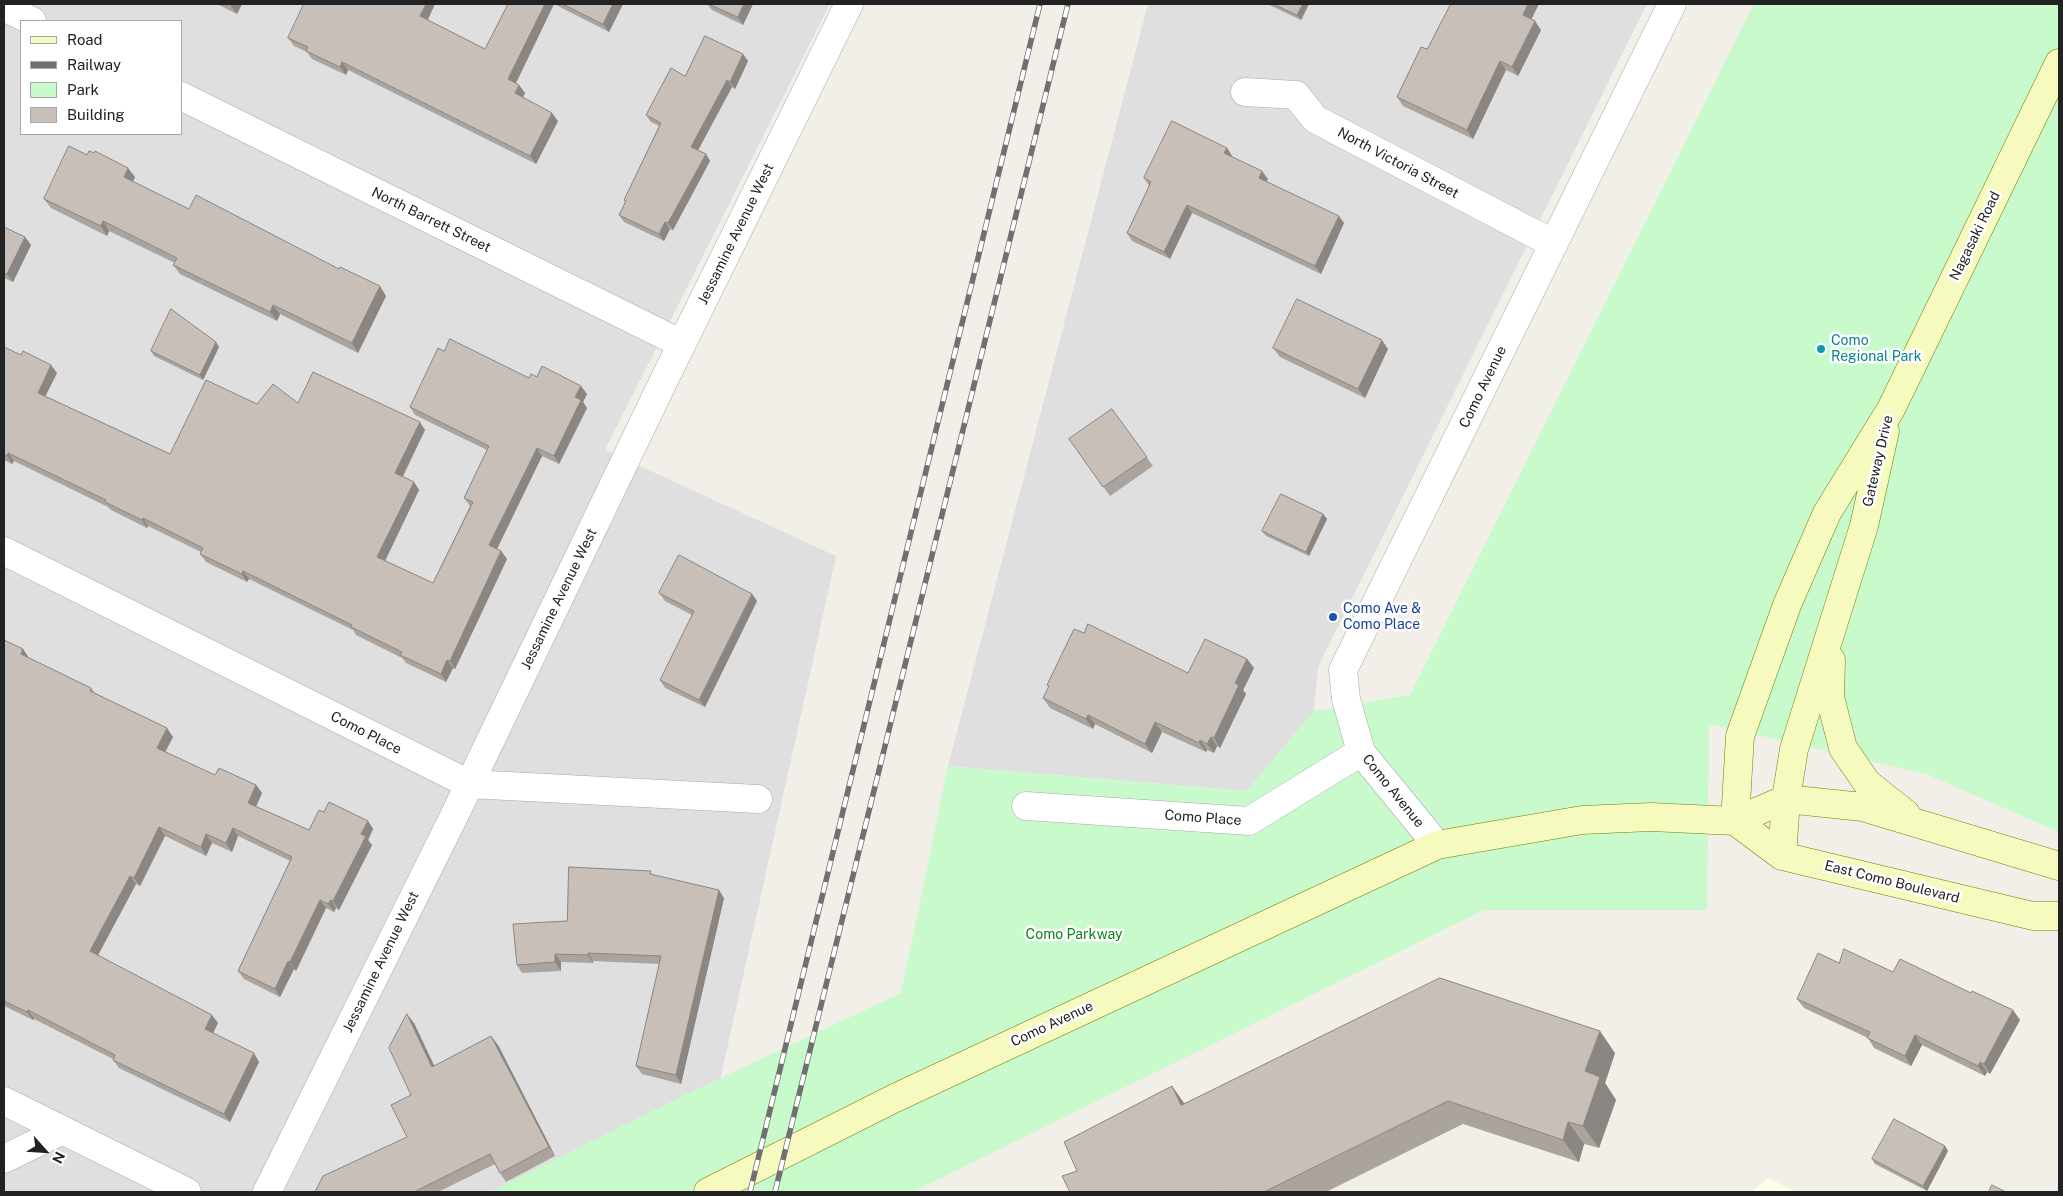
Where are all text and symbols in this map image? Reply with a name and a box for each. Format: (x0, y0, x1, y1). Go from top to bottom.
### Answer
legend (20, 20, 182, 135)
text: Road (67, 31, 103, 48)
text: Railway (67, 56, 121, 73)
text: Park (67, 81, 99, 98)
text: Building (67, 106, 125, 123)
street label: North Victoria Street (1335, 124, 1461, 202)
street label: Jessamine Avenue West (695, 161, 777, 307)
street label: North Barrett Street (369, 184, 493, 256)
street label: Nagasaki Road (1946, 189, 2004, 283)
place label: Como Regional Park (1831, 333, 1922, 366)
street label: Como Avenue (1456, 343, 1510, 431)
marker: Como Regional Park (1815, 343, 1827, 355)
street label: Gateway Drive (1859, 414, 1897, 508)
street label: Jessamine Avenue West (518, 526, 600, 672)
place label: Como Ave & Como Place (1343, 601, 1421, 634)
marker: Como Ave & Como Place (1327, 611, 1339, 623)
street label: Como Place (328, 708, 404, 758)
street label: Como Avenue (1358, 751, 1428, 831)
street label: Como Place (1164, 807, 1242, 829)
street label: East Como Boulevard (1823, 857, 1961, 907)
street label: Jessamine Avenue West (340, 889, 422, 1035)
park label: Como Parkway (1026, 927, 1122, 943)
street label: Como Avenue (1008, 998, 1096, 1050)
north arrow (20, 1126, 70, 1176)
text: N (49, 1149, 68, 1166)

